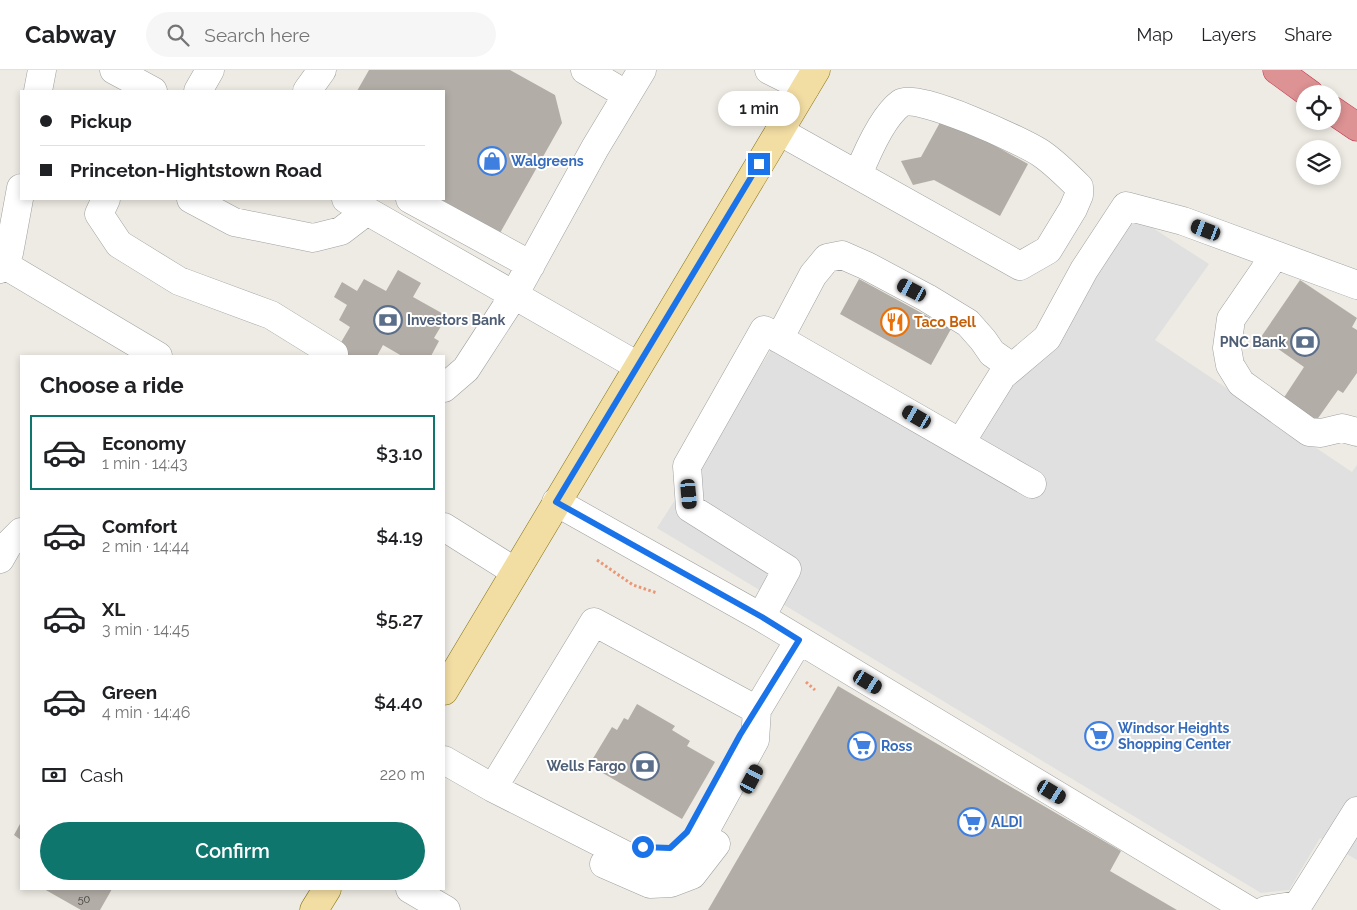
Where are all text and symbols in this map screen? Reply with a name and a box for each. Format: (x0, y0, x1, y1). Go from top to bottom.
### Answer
search box (146, 12, 496, 57)
text: Cabway (25, 20, 116, 49)
icon: search (164, 21, 192, 49)
text: Search here (204, 24, 310, 46)
text: Map (1137, 24, 1173, 45)
text: Layers (1201, 24, 1256, 45)
text: Share (1284, 24, 1332, 45)
map controls (1296, 85, 1341, 185)
button: locate (1296, 85, 1341, 130)
callout: 1 min (718, 92, 800, 126)
text: 1 min (739, 99, 779, 118)
text: Pickup (70, 110, 132, 132)
button: layers (1296, 140, 1341, 185)
shop icon: Walgreens (477, 146, 507, 176)
place label: Walgreens (511, 153, 584, 169)
route end (748, 153, 770, 175)
text: Princeton-Hightstown Road (70, 159, 322, 181)
car (1189, 218, 1222, 242)
car (895, 276, 928, 304)
bank icon: Investors Bank (373, 305, 403, 335)
restaurant icon: Taco Bell (880, 307, 910, 337)
place label: Investors Bank (407, 312, 506, 328)
place label: Taco Bell (914, 314, 977, 330)
bank icon: PNC Bank (1290, 327, 1320, 357)
place label: PNC Bank (1220, 334, 1286, 350)
text: Choose a ride (40, 372, 184, 398)
car (900, 403, 933, 431)
icon: car (42, 430, 87, 475)
text: Economy (102, 432, 186, 454)
text: $3.10 (376, 442, 423, 464)
text: 1 min · 14:43 (102, 454, 188, 473)
car (680, 478, 697, 510)
icon: car (42, 513, 87, 558)
text: Comfort (102, 515, 177, 537)
text: $4.19 (376, 525, 423, 547)
text: 2 min · 14:44 (102, 537, 189, 556)
icon: car (42, 596, 87, 641)
text: XL (102, 598, 125, 620)
text: $5.27 (376, 608, 423, 630)
text: 3 min · 14:45 (102, 620, 189, 639)
car (851, 668, 884, 696)
icon: car (42, 679, 87, 724)
text: Green (102, 681, 157, 703)
text: $4.40 (374, 691, 423, 713)
text: 4 min · 14:46 (102, 703, 191, 722)
place label: Windsor Heights Shopping Center (1118, 720, 1232, 752)
supermarket icon: Windsor Heights Shopping Center (1084, 721, 1114, 751)
supermarket icon: Ross (847, 731, 877, 761)
place label: Ross (881, 738, 912, 754)
bank icon: Wells Fargo (630, 751, 660, 781)
place label: Wells Fargo (547, 758, 627, 774)
icon: cash (40, 761, 68, 789)
car (738, 762, 765, 796)
text: Cash (80, 764, 124, 786)
text: 220 m (380, 765, 425, 784)
car (1035, 778, 1068, 806)
supermarket icon: ALDI (957, 807, 987, 837)
place label: ALDI (991, 814, 1023, 830)
button: Confirm (40, 822, 425, 880)
route start (632, 836, 654, 858)
house number: 50 (78, 893, 91, 906)

